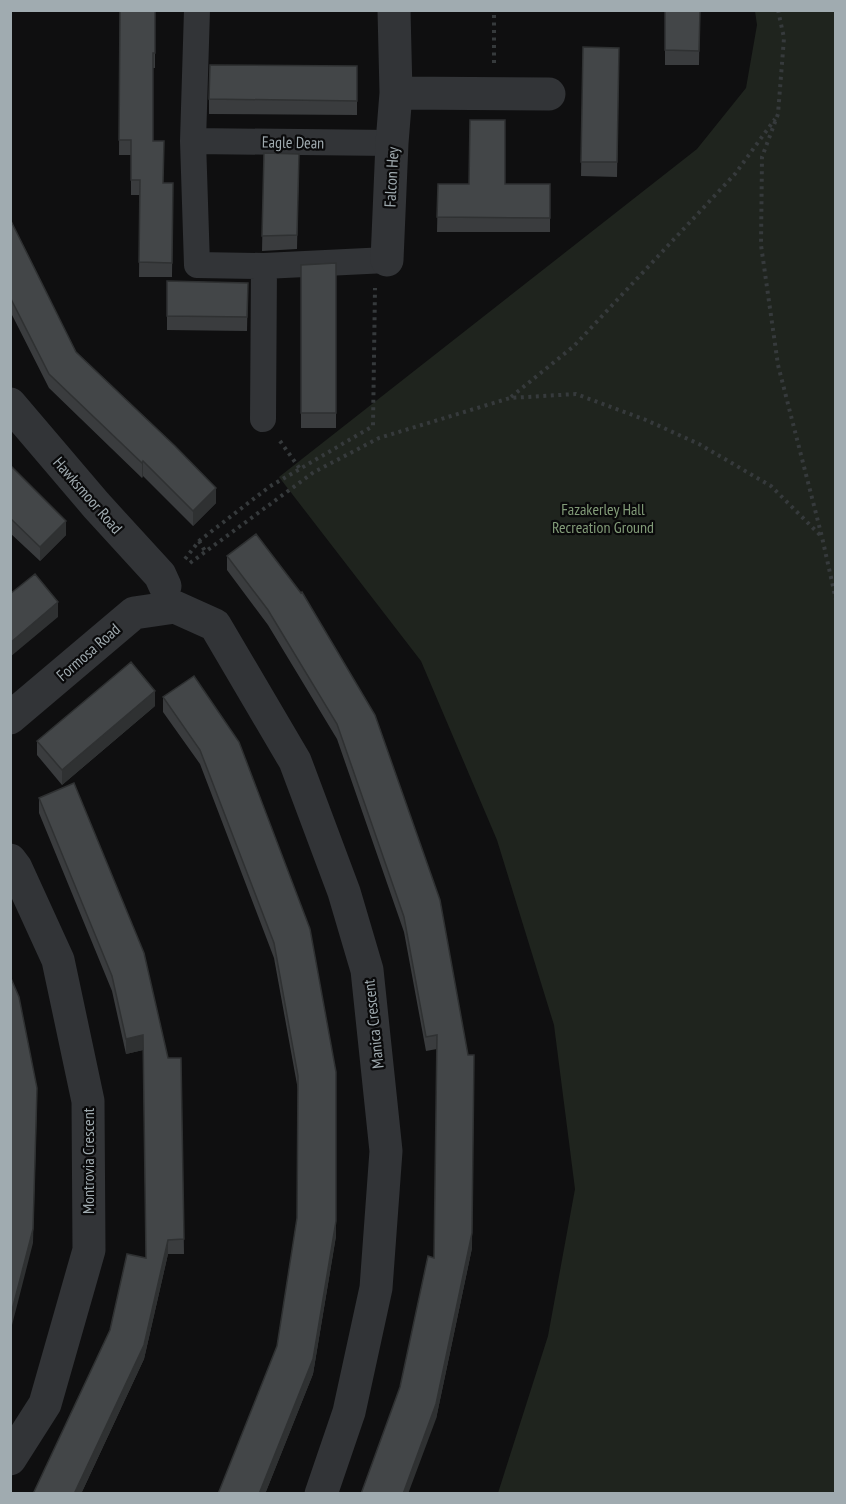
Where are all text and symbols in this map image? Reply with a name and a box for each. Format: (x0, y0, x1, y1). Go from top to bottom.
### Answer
street label: Eagle Dean (262, 131, 324, 153)
street label: Falcon Hey (379, 146, 403, 208)
street label: Hawksmoor Road (49, 452, 127, 538)
park label: Fazakerley Hall Recreation Ground (552, 499, 654, 537)
street label: Formosa Road (52, 619, 124, 685)
street label: Manica Crescent (358, 978, 388, 1070)
street label: Montrovia Crescent (78, 1107, 98, 1214)

